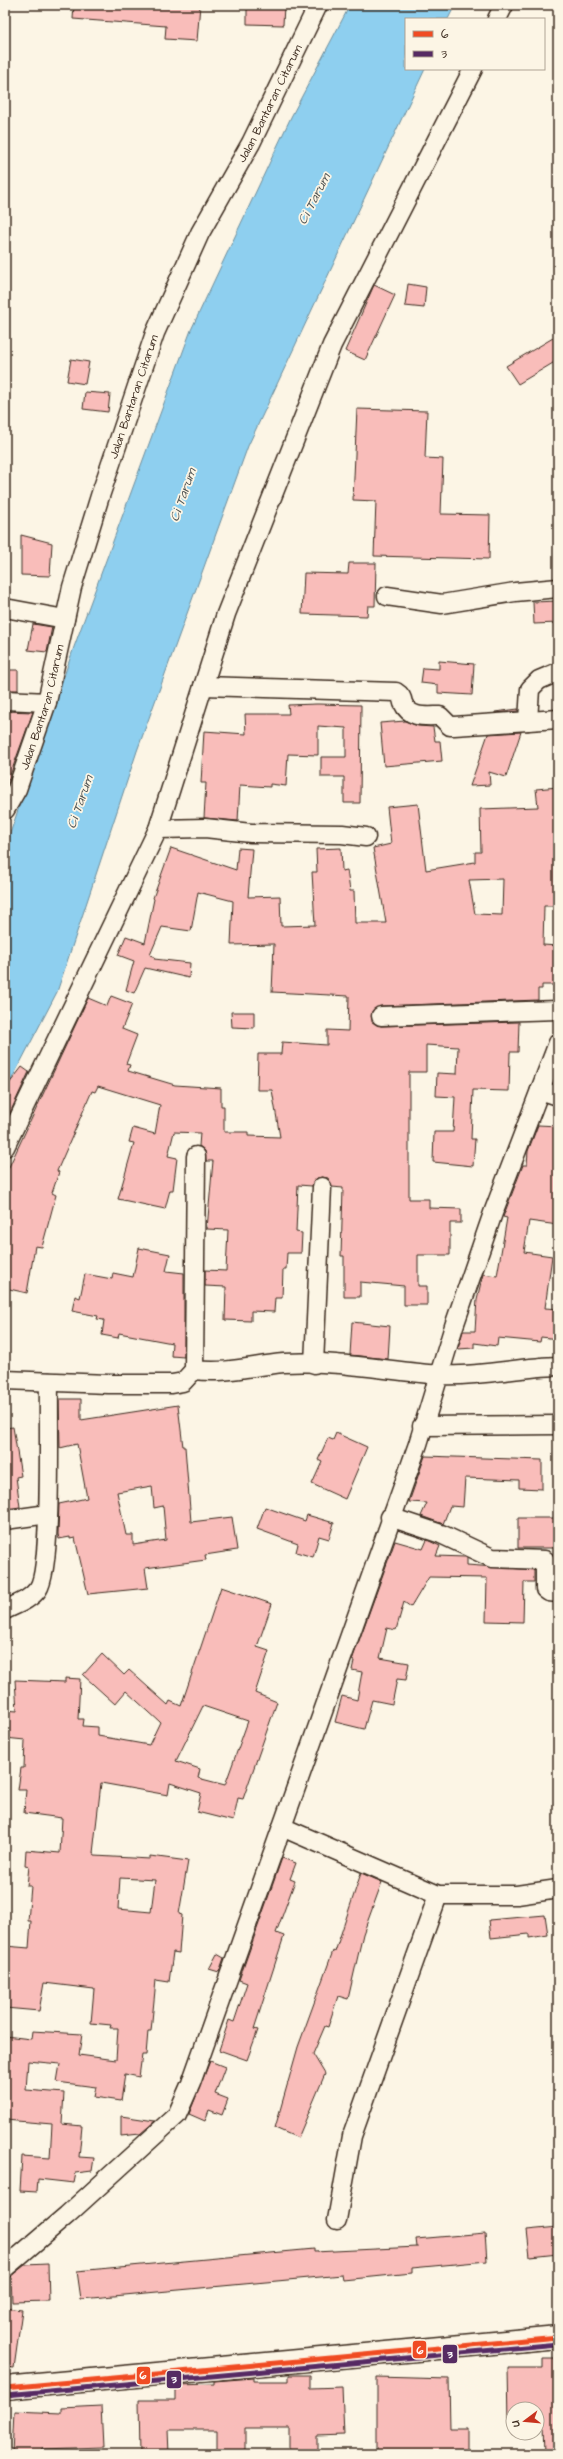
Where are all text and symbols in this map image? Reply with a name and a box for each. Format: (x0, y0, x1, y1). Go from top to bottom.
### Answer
legend (405, 18, 545, 70)
text: 6 (441, 26, 449, 43)
street label: Jalan Bantaran Citarum (233, 41, 306, 166)
text: 3 (441, 46, 447, 63)
water label: Ci Tarum (293, 169, 335, 228)
street label: Jalan Bantaran Citarum (105, 332, 163, 461)
water label: Ci Tarum (166, 464, 201, 524)
street label: Jalan Bantaran Citarum (16, 642, 68, 772)
water label: Ci Tarum (63, 771, 98, 831)
line badge: 6 (412, 2340, 427, 2359)
text: 6 (417, 2343, 424, 2358)
line badge: 3 (442, 2344, 458, 2364)
text: 3 (446, 2347, 453, 2362)
line badge: 6 (136, 2366, 151, 2385)
text: 6 (140, 2368, 147, 2383)
line badge: 3 (166, 2370, 182, 2389)
text: 3 (170, 2372, 177, 2387)
north arrow (505, 2401, 545, 2441)
text: U (508, 2419, 524, 2430)

